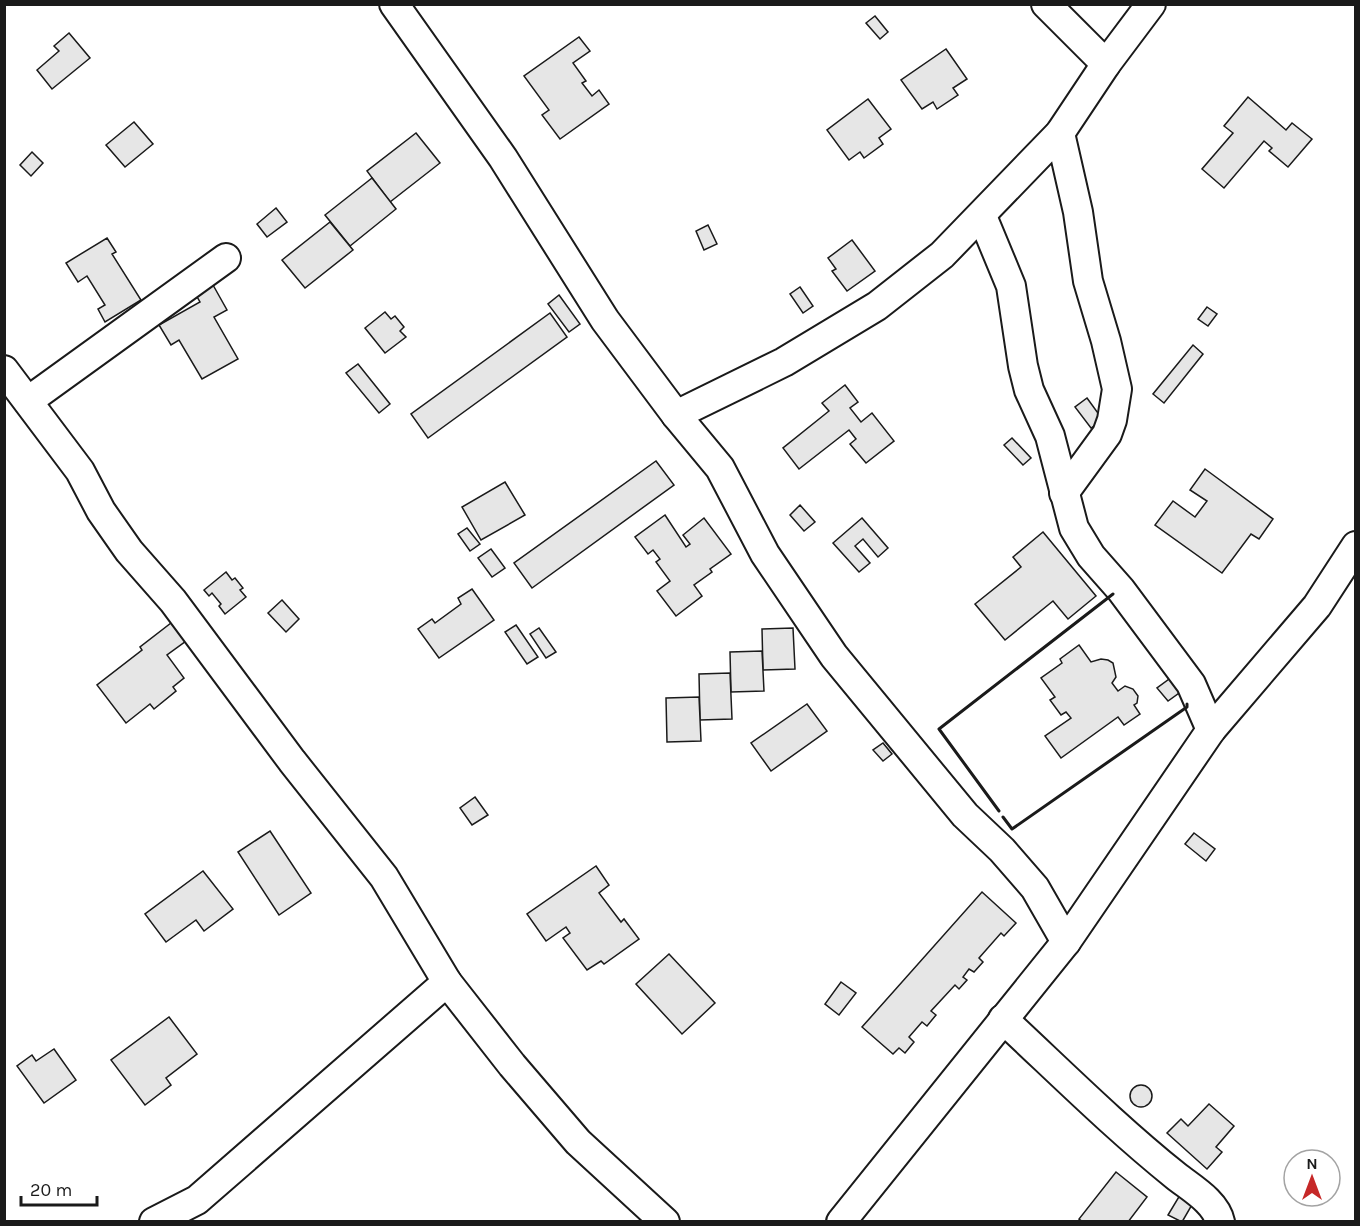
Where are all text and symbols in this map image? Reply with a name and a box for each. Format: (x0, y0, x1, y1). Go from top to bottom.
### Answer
north arrow (1282, 1148, 1342, 1208)
text: N (1306, 1154, 1318, 1173)
scale bar (21, 1169, 98, 1207)
text: 20 m (30, 1179, 72, 1201)

